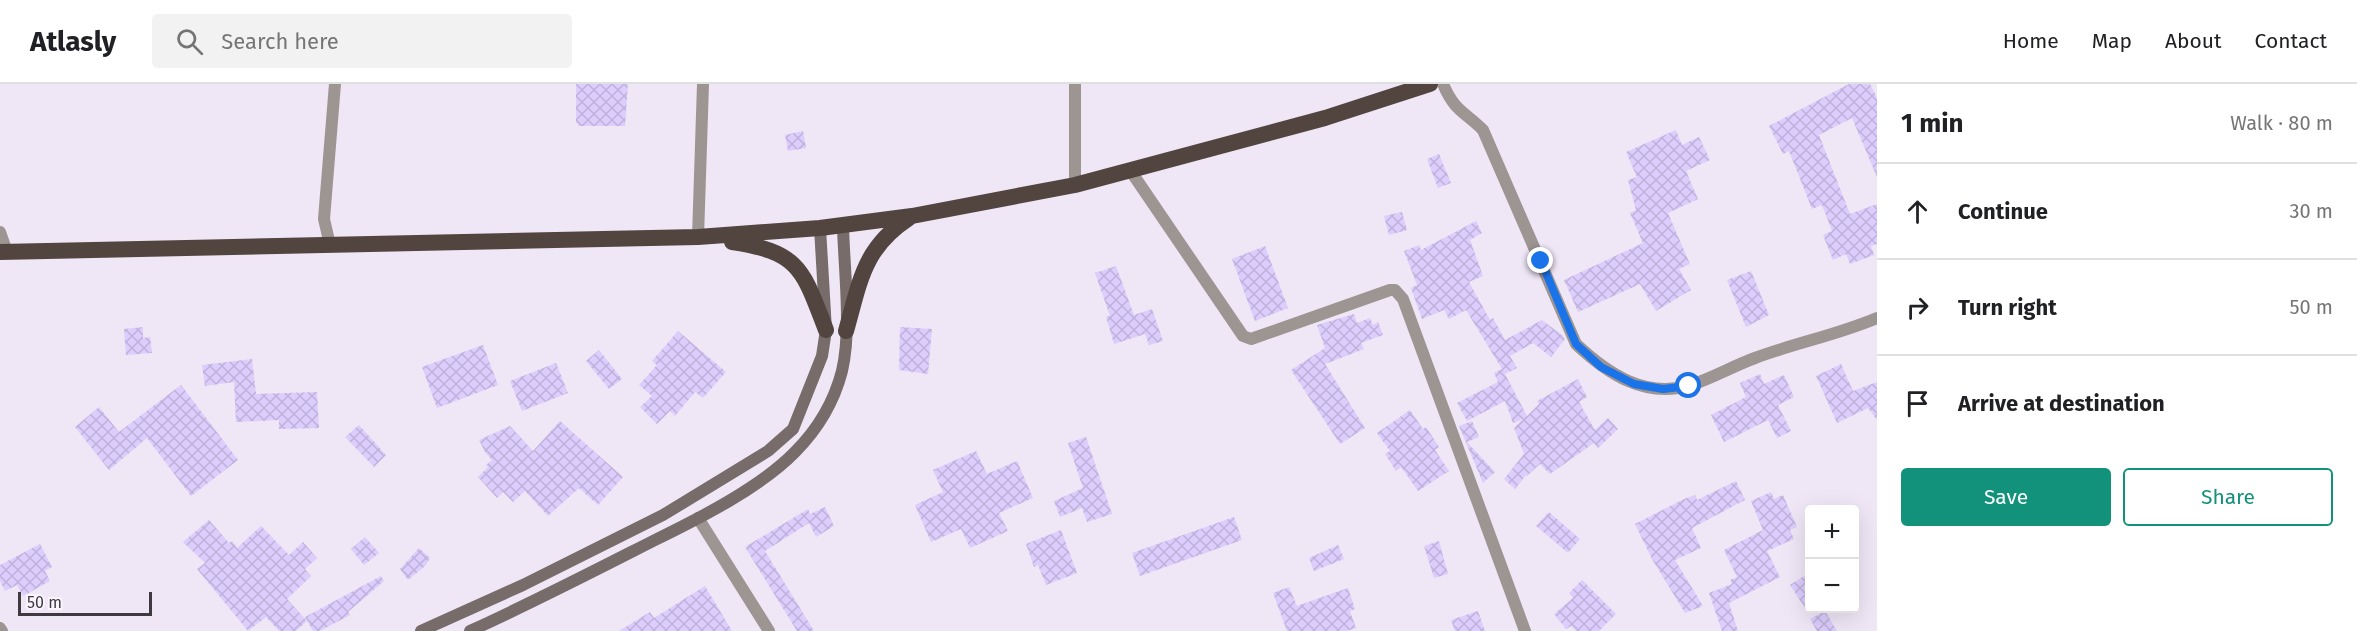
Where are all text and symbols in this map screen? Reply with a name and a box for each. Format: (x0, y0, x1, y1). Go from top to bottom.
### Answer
search box (152, 14, 572, 68)
text: Atlasly (30, 25, 116, 58)
icon: search (173, 25, 206, 58)
text: Search here (221, 28, 339, 55)
text: Home (2003, 28, 2059, 54)
text: Map (2092, 28, 2132, 54)
text: About (2165, 28, 2222, 54)
text: Contact (2255, 28, 2327, 54)
text: 1 min (1901, 108, 1964, 139)
text: Walk · 80 m (2230, 111, 2333, 135)
icon: ahead (1901, 195, 1934, 228)
text: Continue (1958, 198, 2048, 225)
text: 30 m (2289, 199, 2333, 223)
route end (1527, 247, 1553, 273)
icon: right (1901, 291, 1934, 324)
text: Turn right (1958, 294, 2057, 321)
text: 50 m (2289, 295, 2333, 319)
route start (1675, 372, 1701, 398)
icon: arrive (1901, 387, 1934, 420)
text: Arrive at destination (1958, 390, 2165, 417)
button: Save (1901, 468, 2111, 526)
button: Share (2123, 468, 2333, 526)
map controls (1805, 505, 1859, 613)
button: + (1805, 505, 1859, 559)
button: − (1805, 559, 1859, 613)
scale bar (18, 589, 152, 616)
text: 50 m (27, 593, 62, 612)

